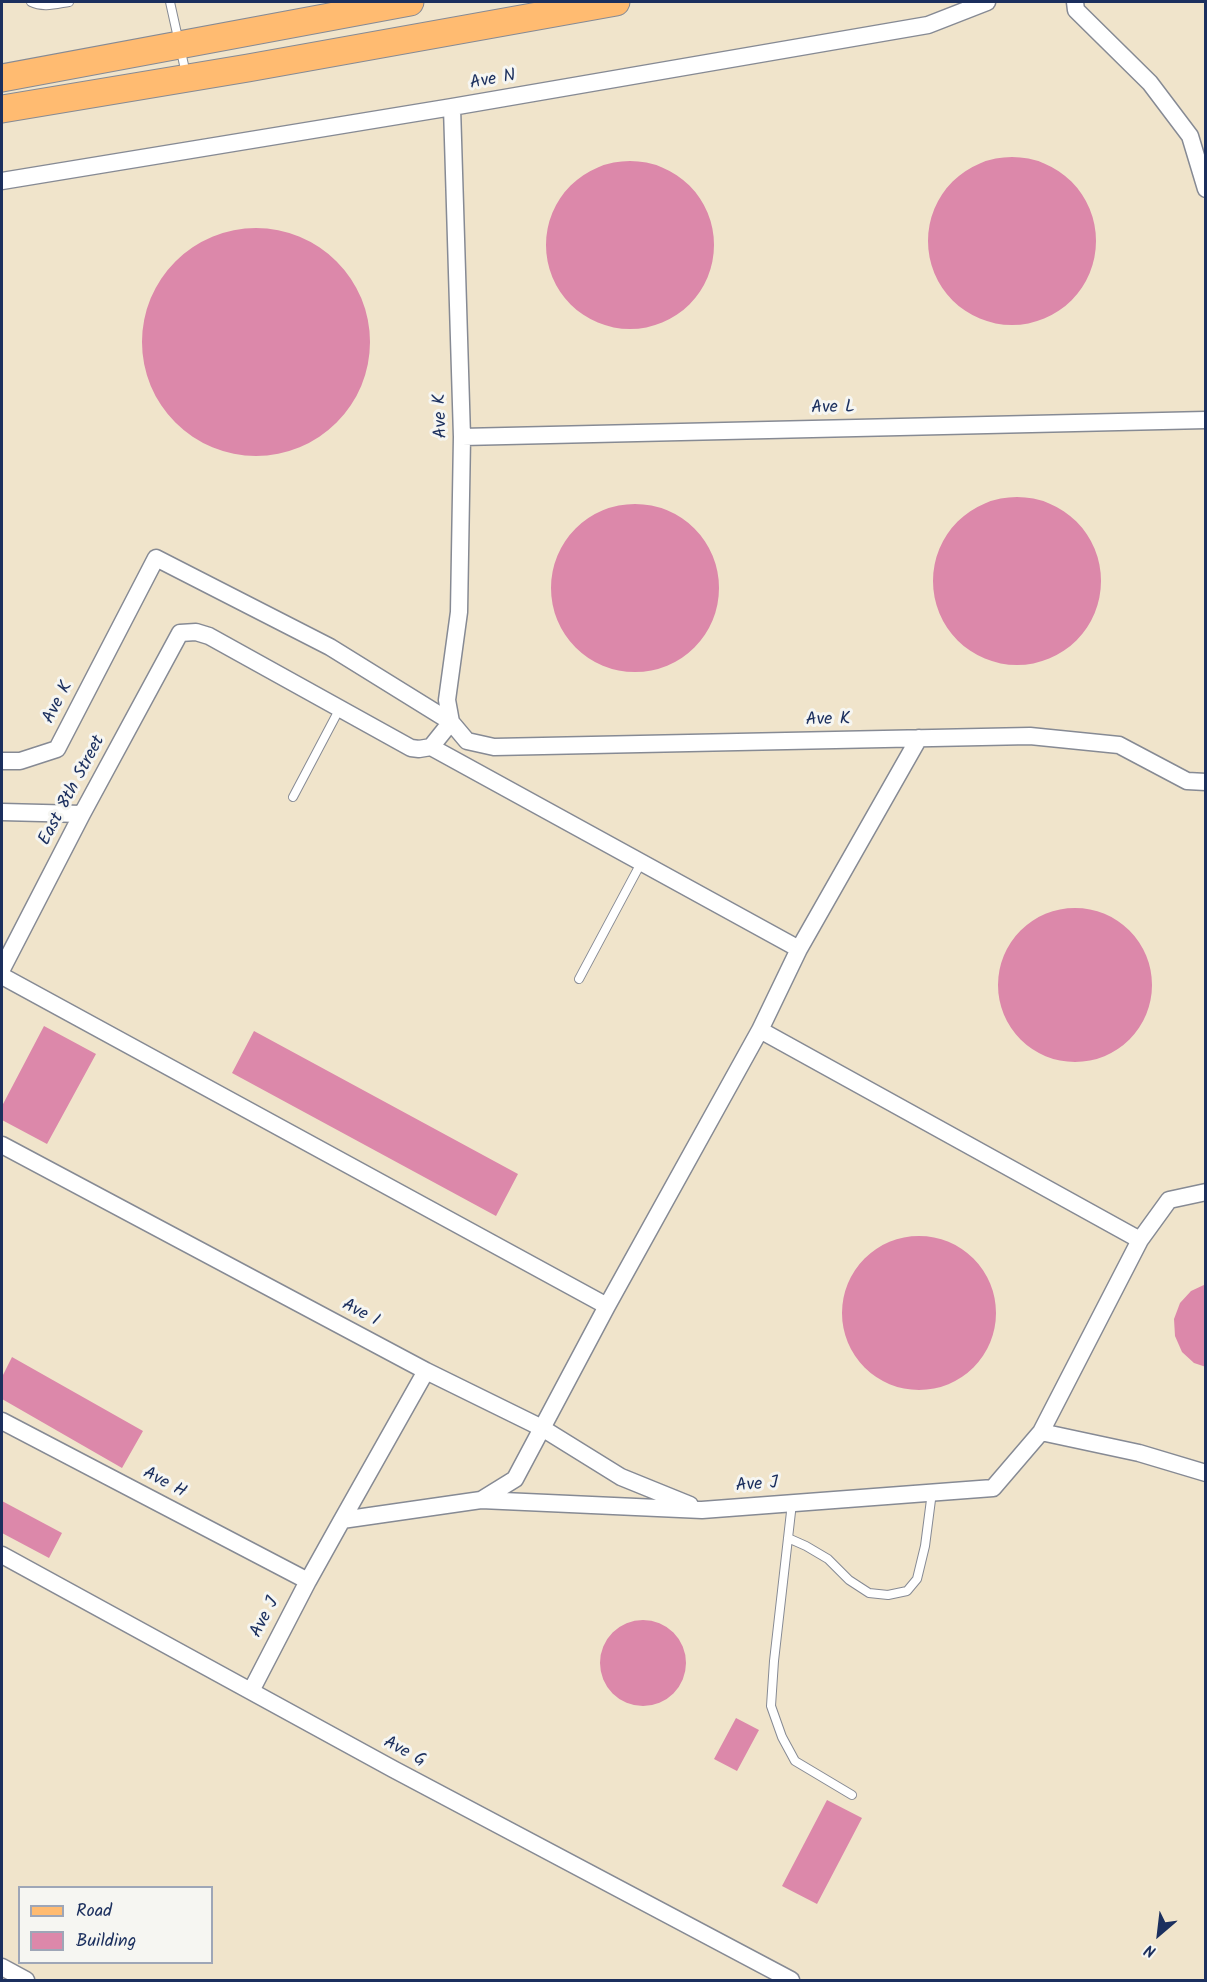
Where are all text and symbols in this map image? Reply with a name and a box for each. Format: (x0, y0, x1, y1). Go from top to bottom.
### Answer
street label: Ave N (468, 66, 518, 96)
street label: Ave K (430, 393, 454, 439)
street label: Ave L (811, 398, 855, 420)
street label: Ave K (39, 678, 79, 728)
street label: Ave K (806, 710, 850, 732)
street label: East 8th Street (35, 732, 111, 850)
street label: Ave I (338, 1295, 382, 1333)
street label: Ave H (139, 1464, 189, 1504)
street label: Ave J (735, 1474, 779, 1498)
street label: Ave J (247, 1594, 285, 1642)
street label: Ave G (379, 1733, 429, 1773)
legend (18, 1886, 213, 1964)
text: Road (76, 1897, 112, 1926)
north arrow (1129, 1904, 1189, 1964)
text: Building (76, 1927, 136, 1956)
text: N (1140, 1937, 1161, 1964)

